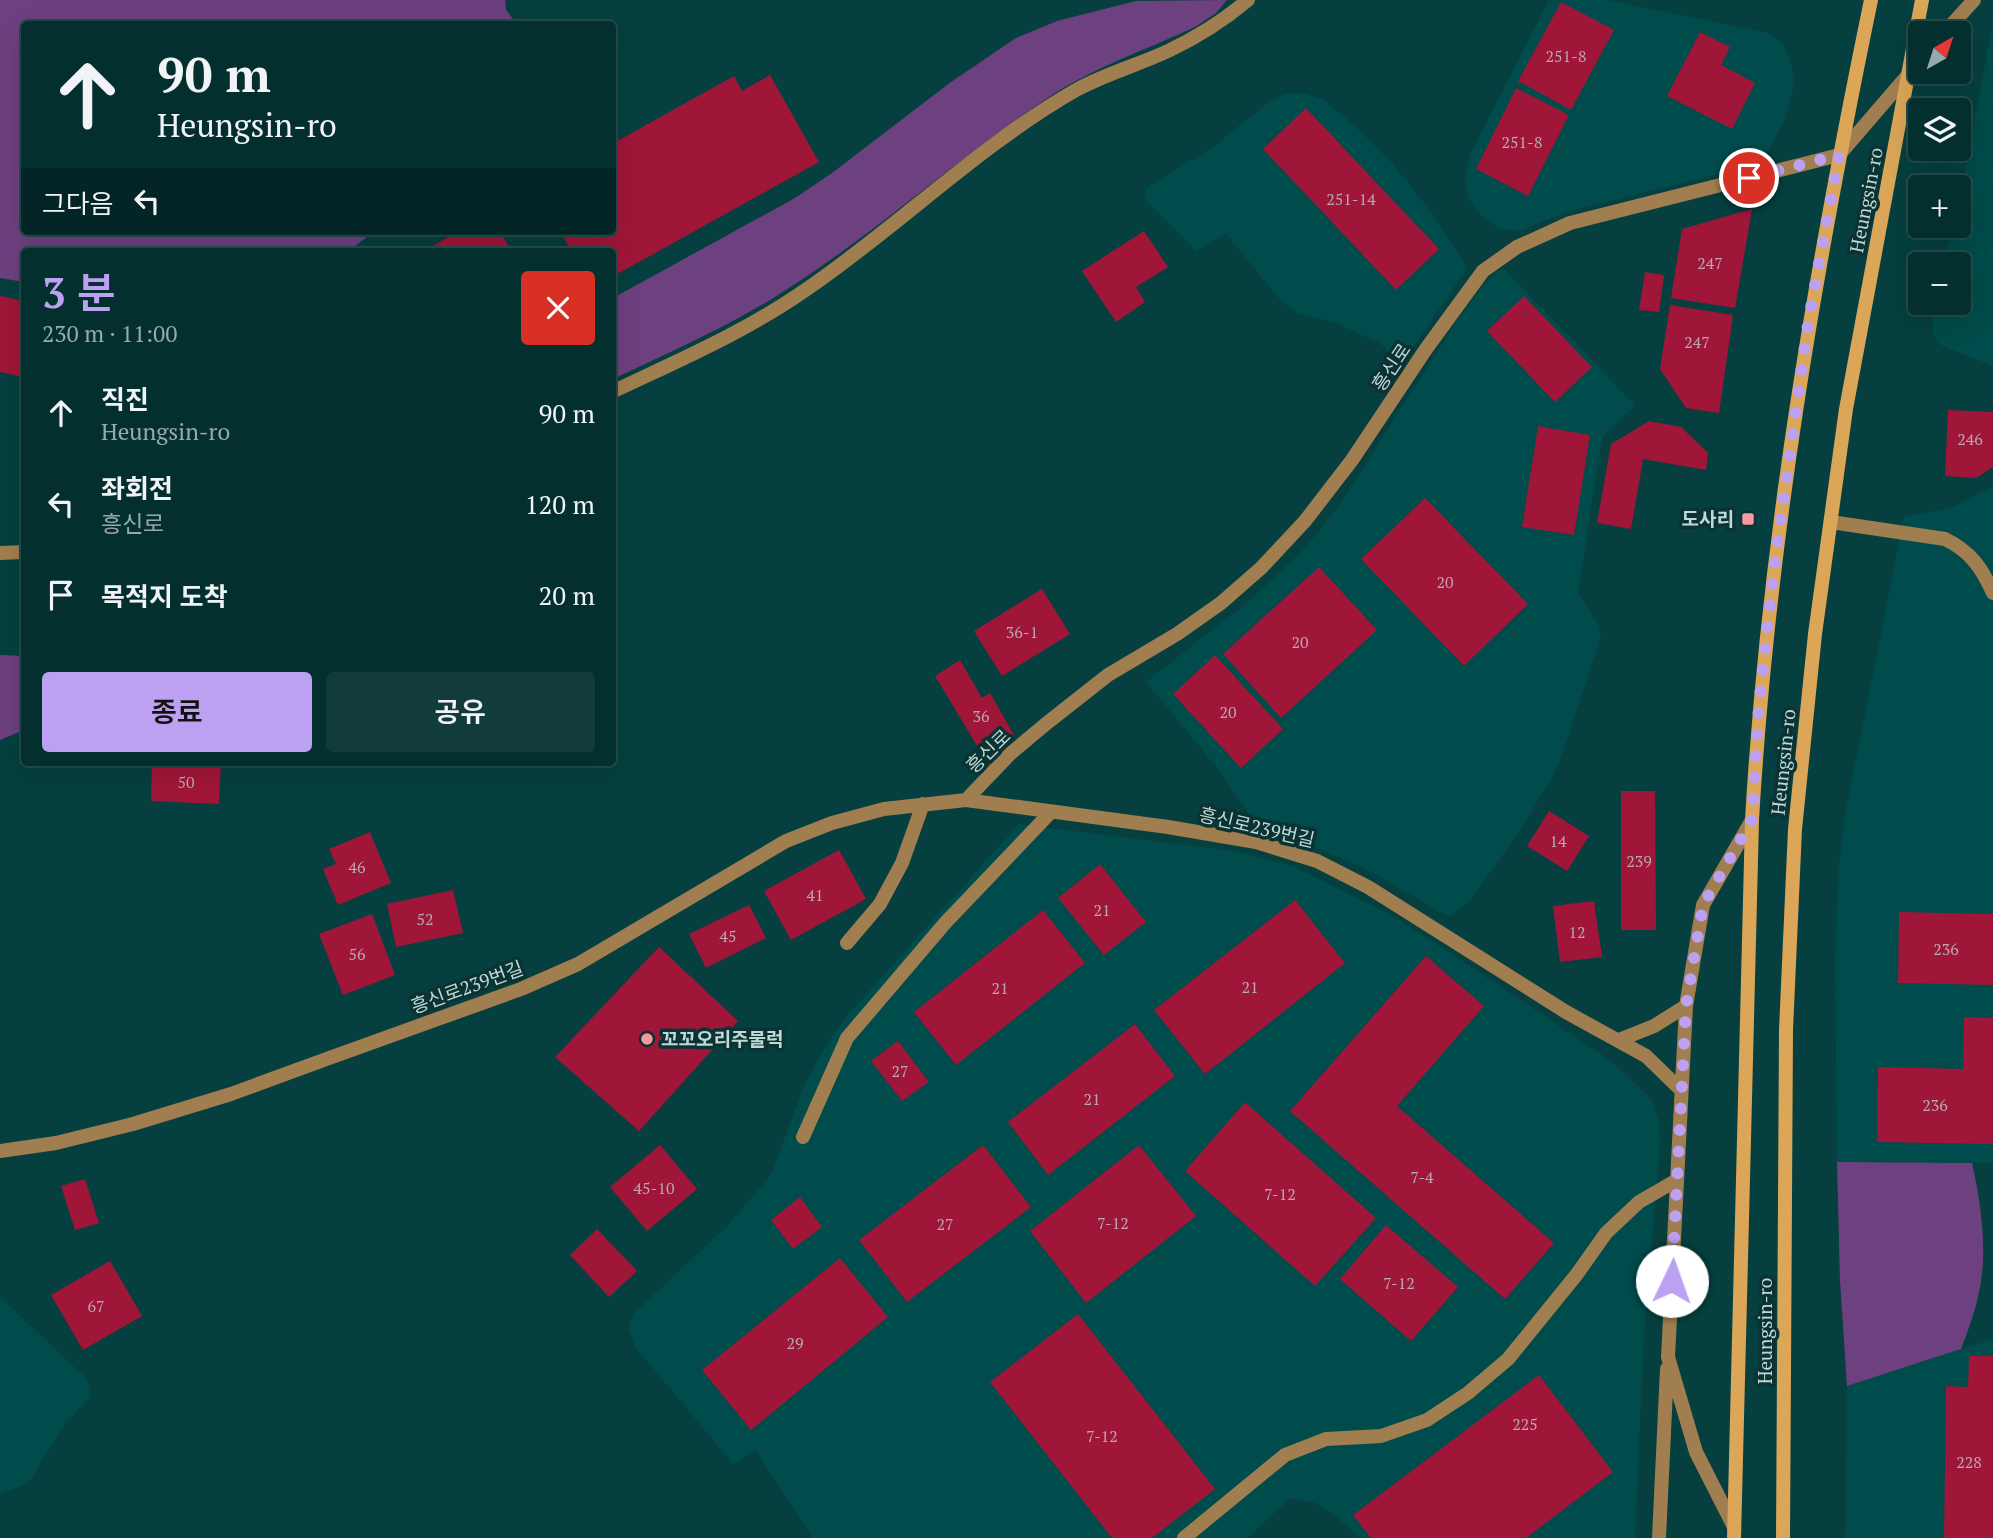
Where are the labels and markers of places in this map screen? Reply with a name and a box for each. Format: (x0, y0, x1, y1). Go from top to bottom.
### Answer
pin (1719, 148, 1779, 208)
place label: 도사리 (1682, 506, 1734, 531)
marker: 도사리 (1740, 511, 1756, 527)
place label: 꼬꼬오리주물럭 (661, 1026, 783, 1051)
marker: 꼬꼬오리주물럭 (639, 1031, 655, 1047)

